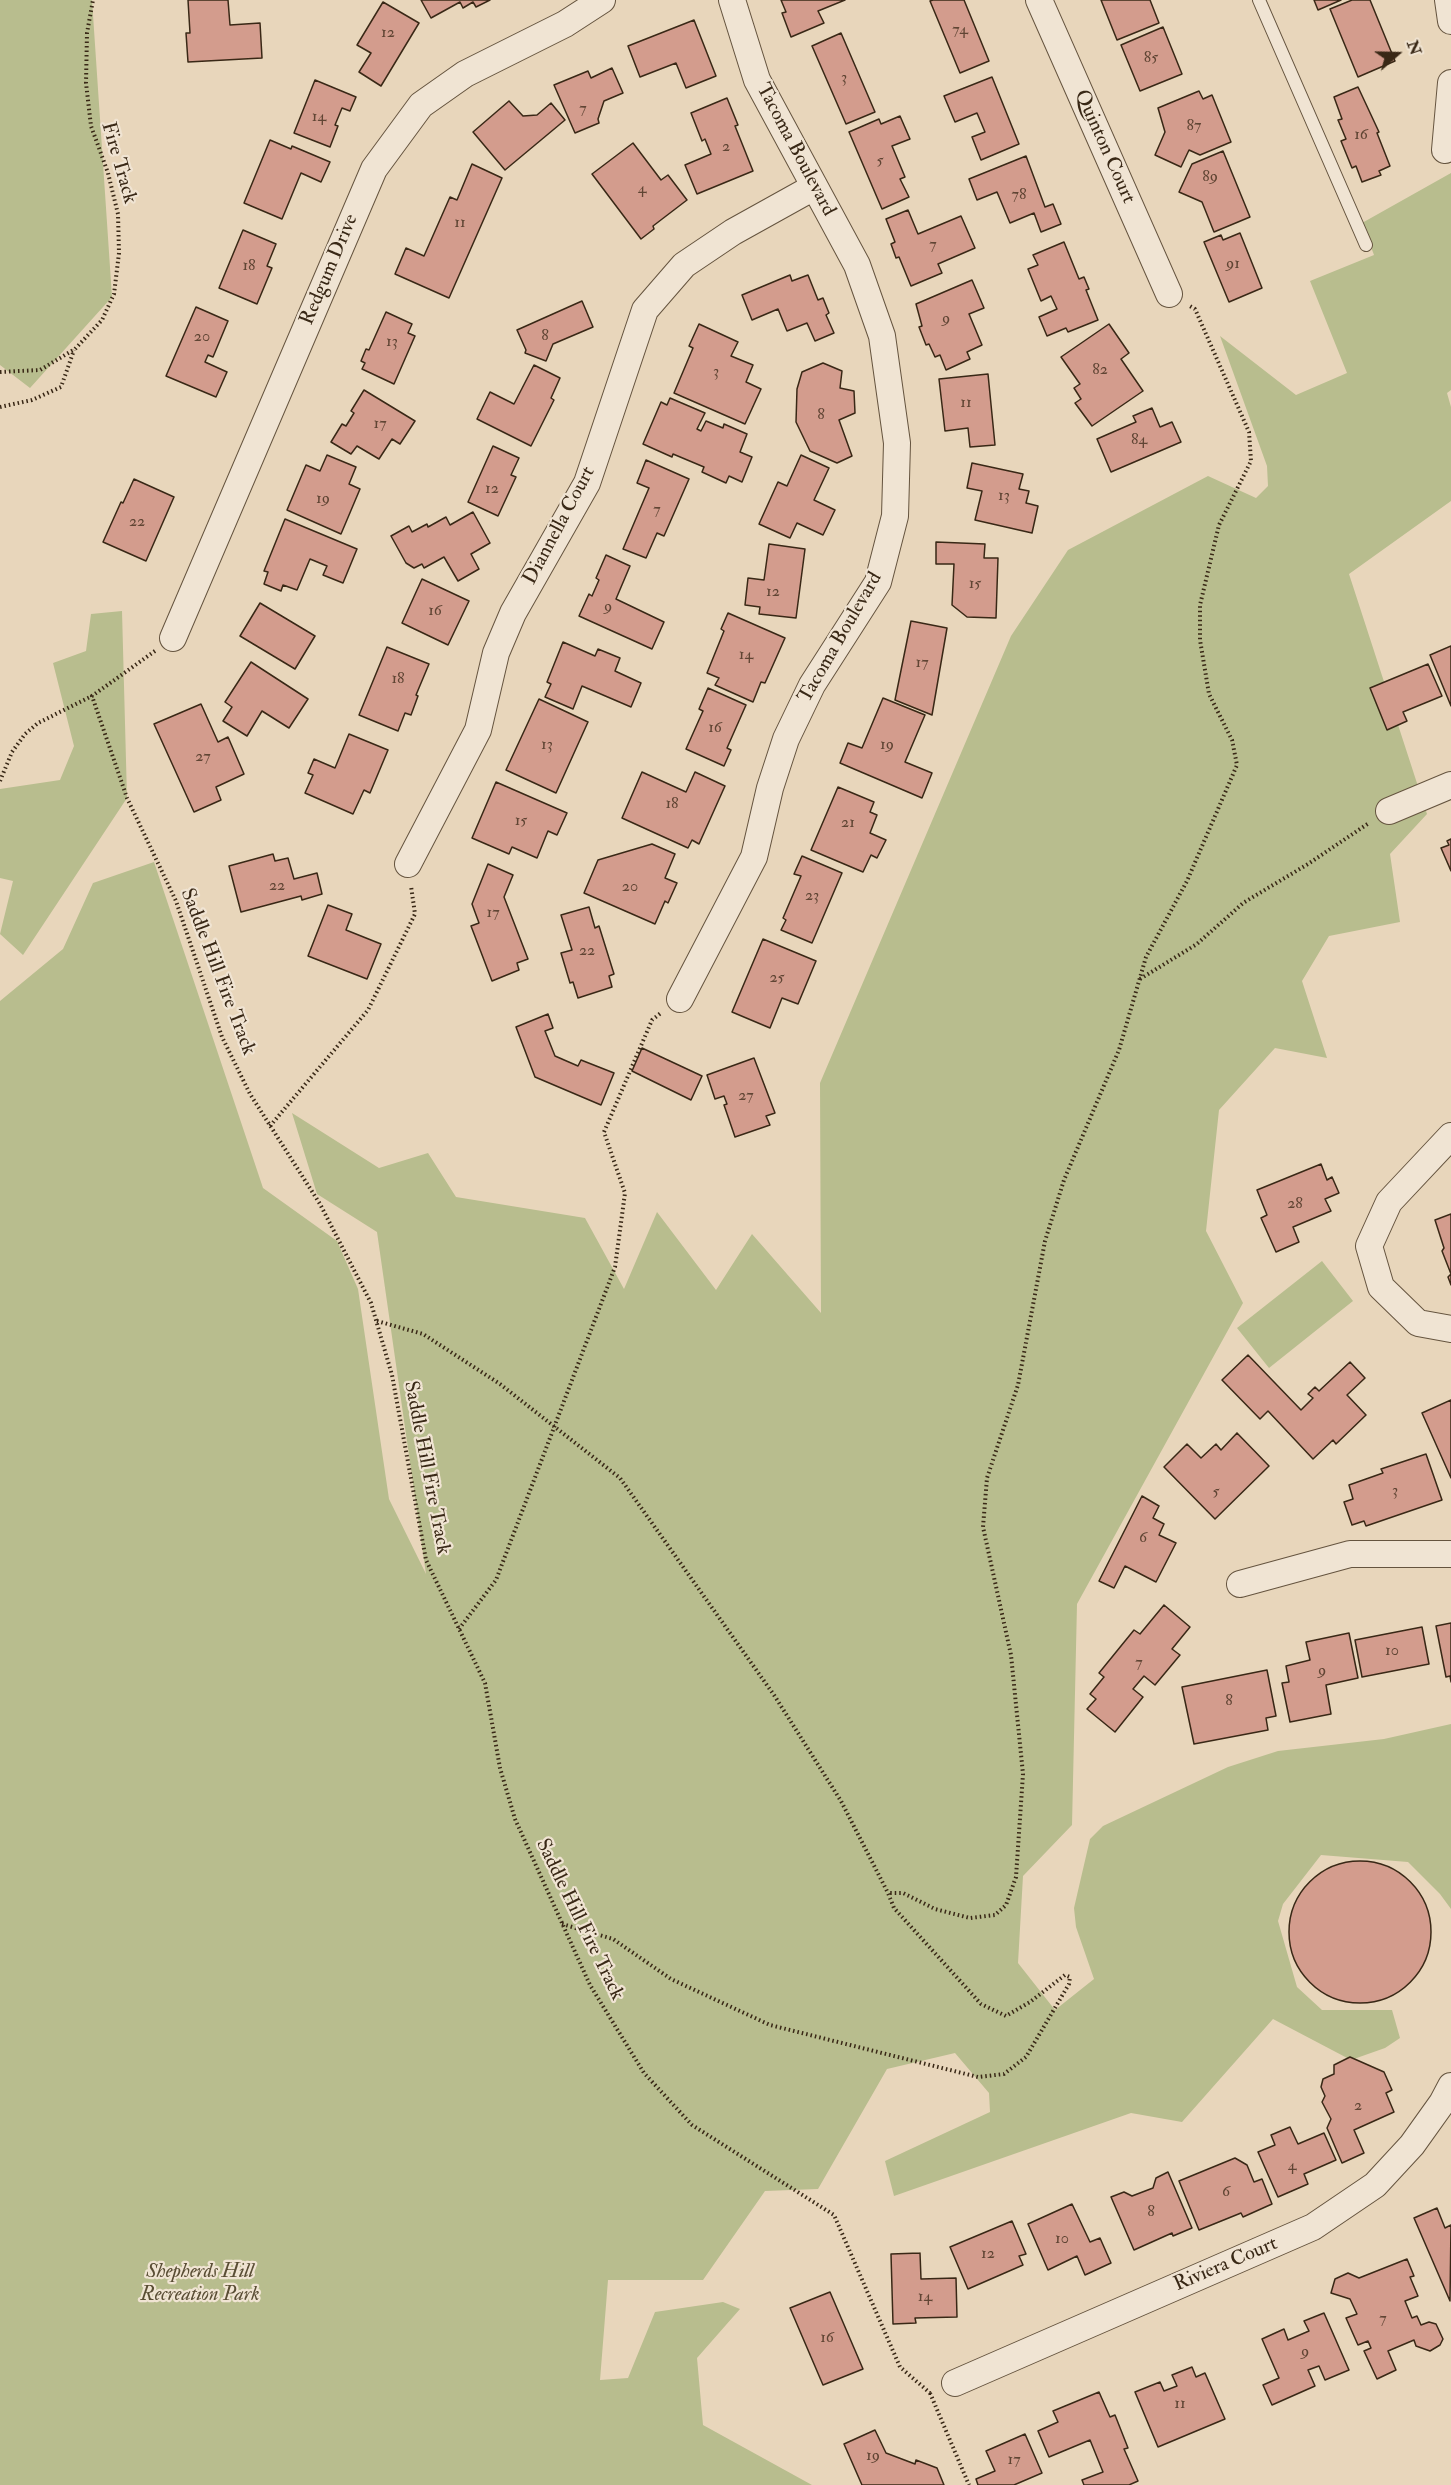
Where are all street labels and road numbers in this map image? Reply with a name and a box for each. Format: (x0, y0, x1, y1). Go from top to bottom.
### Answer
street label: Tacoma Boulevard (750, 80, 840, 220)
street label: Quinton Court (1068, 86, 1140, 208)
street label: Fire Track (95, 119, 141, 207)
street label: Redgum Drive (296, 211, 364, 329)
street label: Diannella Court (519, 463, 601, 589)
street label: Tacoma Boulevard (794, 568, 888, 708)
street label: Saddle Hill Fire Track (174, 885, 260, 1059)
street label: Saddle Hill Fire Track (397, 1379, 455, 1557)
street label: Saddle Hill Fire Track (530, 1835, 628, 2005)
street label: Riviera Court (1171, 2232, 1281, 2298)

